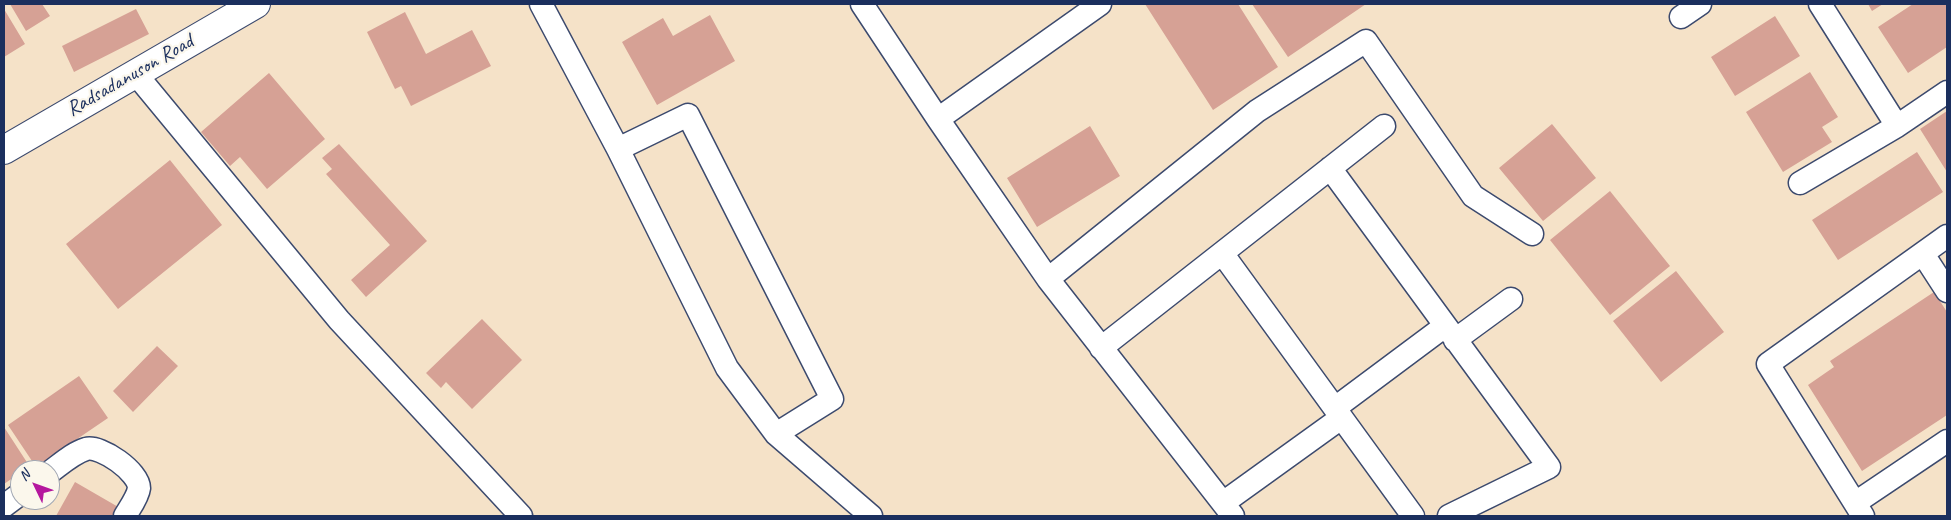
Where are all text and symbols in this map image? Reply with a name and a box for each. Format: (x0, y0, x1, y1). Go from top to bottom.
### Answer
street label: Radsadanuson Road (62, 30, 198, 122)
north arrow (10, 460, 60, 510)
text: N (15, 466, 33, 484)

